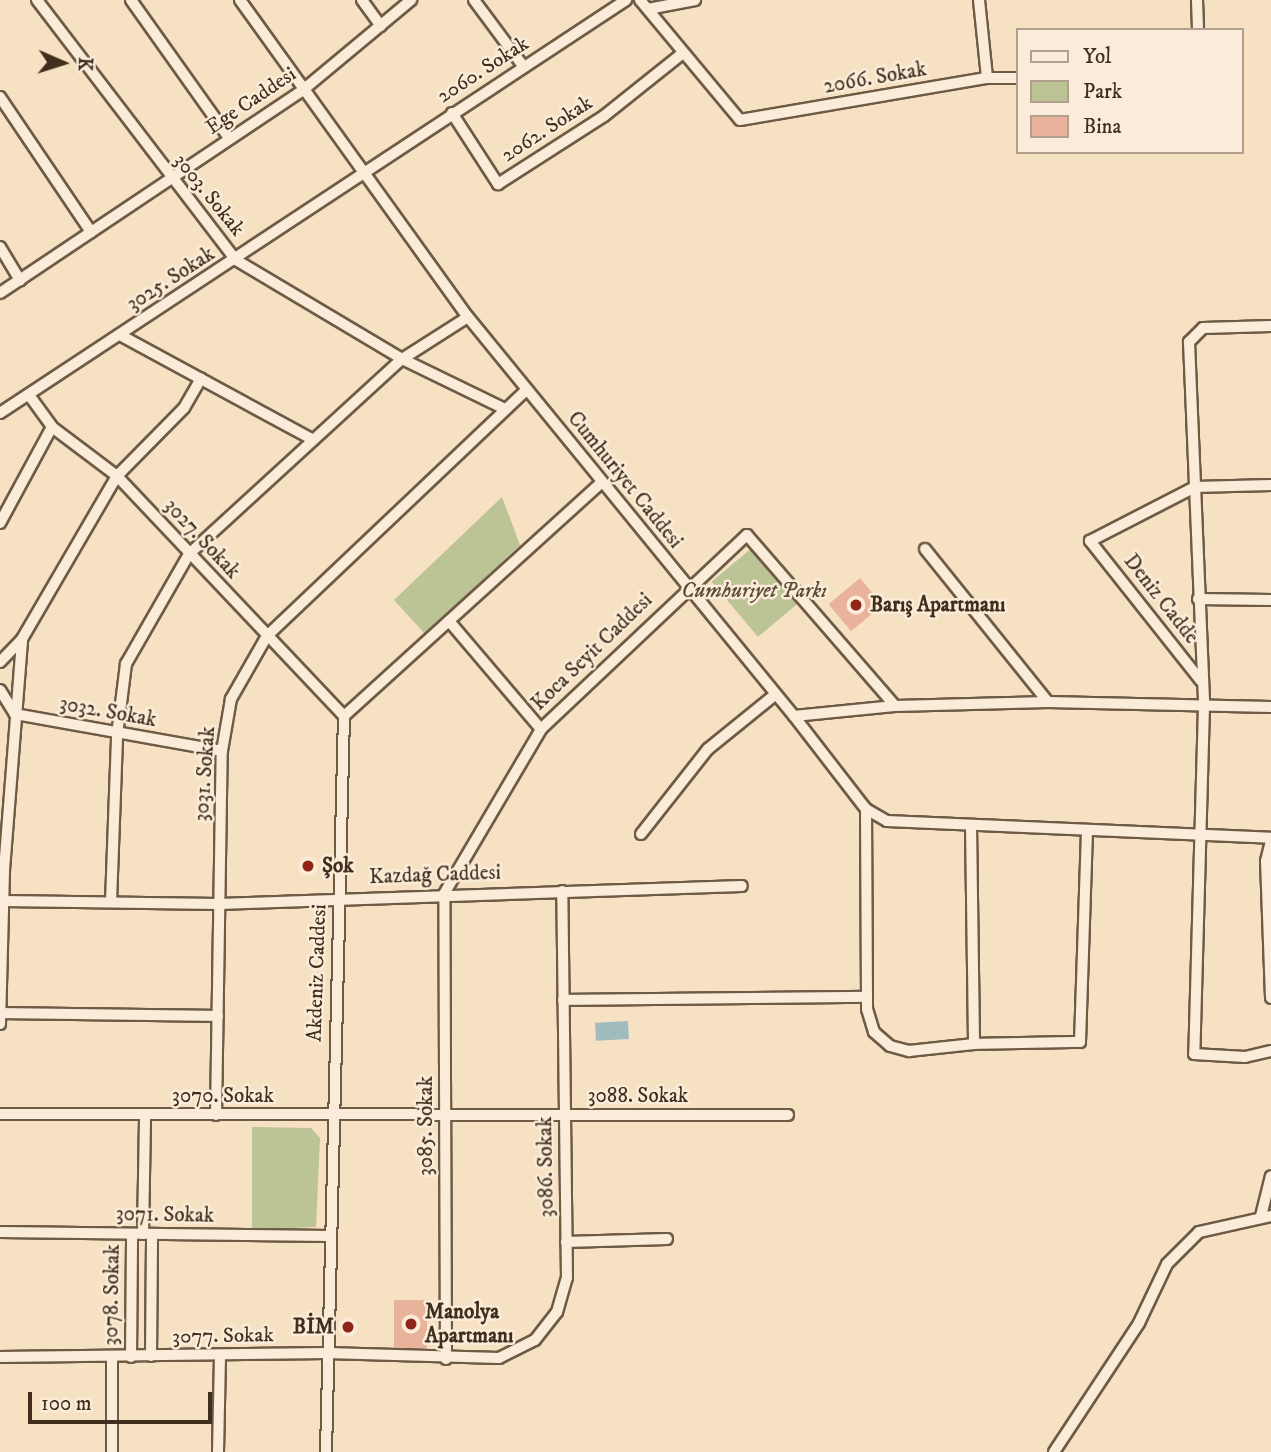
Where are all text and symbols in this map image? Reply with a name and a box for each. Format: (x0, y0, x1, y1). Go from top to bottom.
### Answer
north arrow (28, 28, 98, 98)
legend (1016, 28, 1243, 154)
street label: 2060. Sokak (432, 31, 534, 109)
text: Yol (1083, 44, 1111, 70)
text: K (73, 57, 96, 71)
street label: 2066. Sokak (822, 57, 928, 99)
street label: Ege Caddesi (201, 62, 301, 140)
text: Park (1083, 79, 1122, 105)
street label: 2062. Sokak (497, 90, 597, 168)
text: Bina (1083, 114, 1122, 140)
street label: 3003. Sokak (168, 149, 250, 241)
street label: 3025. Sokak (122, 241, 220, 317)
street label: Cumhuriyet Caddesi (562, 406, 688, 554)
street label: 3027. Sokak (159, 494, 245, 584)
street label: Deniz Cadde (1118, 549, 1204, 649)
park label: Cumhuriyet Parkı (681, 578, 827, 604)
street label: Koca Seyit Caddesi (526, 588, 658, 716)
place label: Barış Apartmanı (870, 592, 1005, 618)
marker: Barış Apartmanı (848, 597, 864, 613)
street label: 3032. Sokak (58, 691, 158, 733)
street label: 3031. Sokak (189, 726, 221, 822)
place label: Şok (322, 853, 354, 879)
marker: Şok (300, 858, 316, 874)
street label: Kazdağ Caddesi (369, 860, 501, 890)
street label: Akdeniz Caddesi (302, 904, 332, 1042)
street label: 3085. Sokak (413, 1076, 439, 1176)
street label: 3070. Sokak (172, 1083, 274, 1109)
street label: 3088. Sokak (588, 1083, 688, 1109)
street label: 3086. Sokak (533, 1116, 559, 1218)
street label: 3071. Sokak (116, 1202, 214, 1228)
street label: 3078. Sokak (99, 1244, 125, 1346)
place label: Manolya Apartmanı (425, 1299, 513, 1349)
place label: BİM (293, 1314, 334, 1340)
marker: Manolya Apartmanı (403, 1316, 419, 1332)
marker: BİM (340, 1319, 356, 1335)
street label: 3077. Sokak (172, 1323, 274, 1349)
scale bar (32, 1378, 215, 1422)
text: 100 m (41, 1391, 92, 1417)

